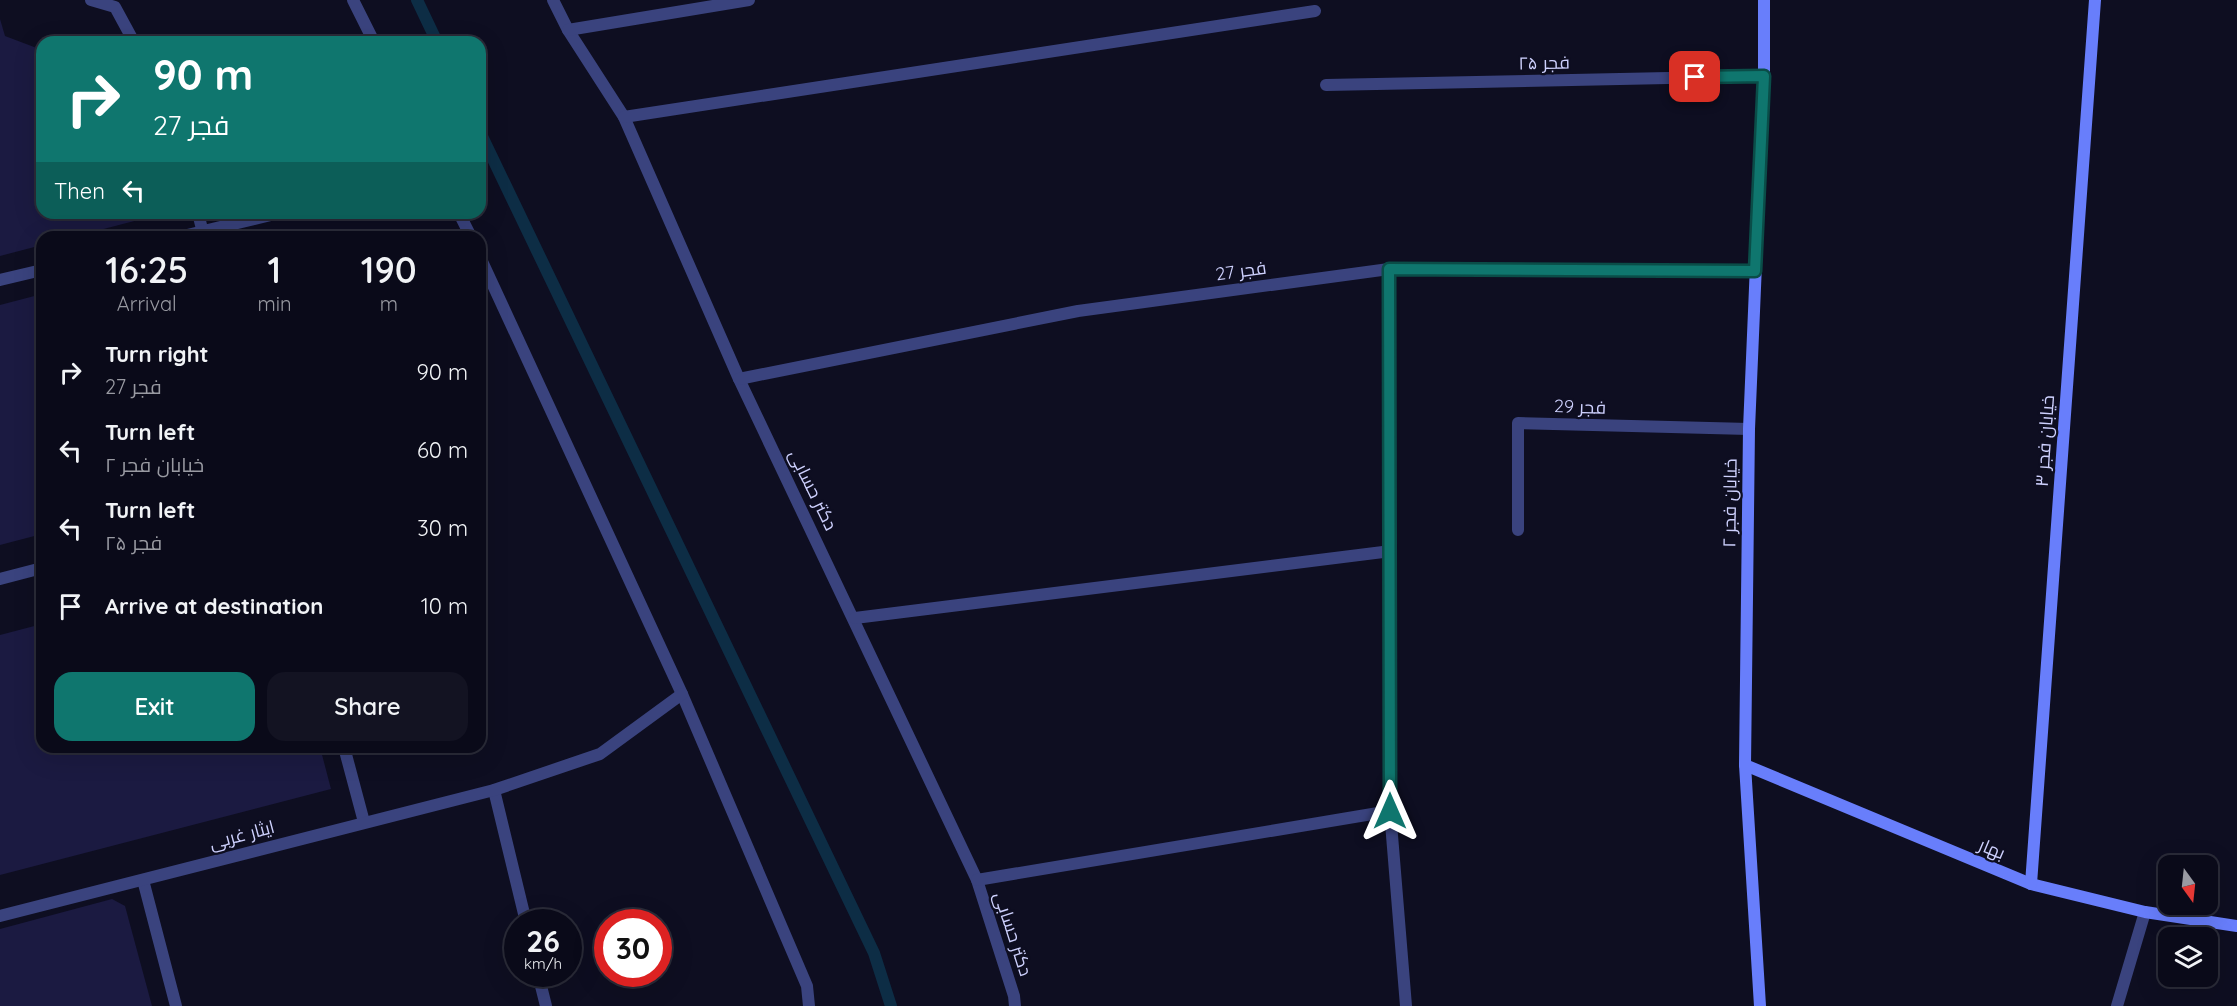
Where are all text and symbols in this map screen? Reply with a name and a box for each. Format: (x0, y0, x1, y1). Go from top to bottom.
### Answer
text: 90 m (153, 48, 253, 101)
street label: فجر ۲۵ (1518, 51, 1570, 74)
pin (1669, 51, 1720, 102)
icon: right (54, 60, 132, 138)
icon: arrive (1678, 60, 1711, 93)
text: فجر 27 (153, 108, 229, 142)
icon: left (117, 174, 150, 207)
text: Then (54, 177, 105, 205)
text: 16:25 (105, 247, 188, 292)
text: 1 (268, 247, 281, 292)
text: 190 (361, 247, 417, 292)
street label: فجر 27 (1214, 256, 1268, 285)
text: Arrival (117, 291, 177, 316)
text: min (257, 291, 292, 316)
text: m (380, 291, 398, 316)
text: Turn right (105, 340, 209, 368)
icon: right (54, 356, 87, 389)
text: 90 m (417, 358, 468, 386)
text: فجر 27 (105, 374, 162, 399)
street label: فجر 29 (1554, 394, 1606, 419)
street label: خیابان فجر ۳ (2030, 394, 2059, 488)
text: Turn left (105, 418, 195, 446)
icon: left (54, 434, 87, 467)
text: 60 m (417, 436, 468, 464)
street label: دکتر حسابی (784, 446, 843, 534)
text: خیابان فجر ۲ (105, 452, 204, 477)
street label: خیابان فجر ۲ (1717, 458, 1742, 548)
text: Turn left (105, 496, 195, 524)
icon: left (54, 512, 87, 545)
text: 30 m (417, 514, 468, 542)
text: فجر ۲۵ (105, 530, 162, 555)
icon: arrive (54, 590, 87, 623)
text: Arrive at destination (105, 592, 323, 620)
text: 10 m (421, 592, 468, 620)
button: Exit (54, 672, 255, 741)
button: Share (267, 672, 468, 741)
position arrow (1358, 779, 1422, 843)
street label: ایثار غربی (207, 815, 277, 854)
street label: بهار (1974, 832, 2009, 864)
north arrow (2158, 855, 2218, 915)
map controls (2158, 855, 2218, 987)
street label: دکتر حسابی (989, 889, 1038, 979)
speed limit sign: 30 (594, 909, 672, 987)
text: 26 (526, 922, 560, 960)
button: layers (2158, 927, 2218, 987)
text: km/h (524, 954, 562, 973)

